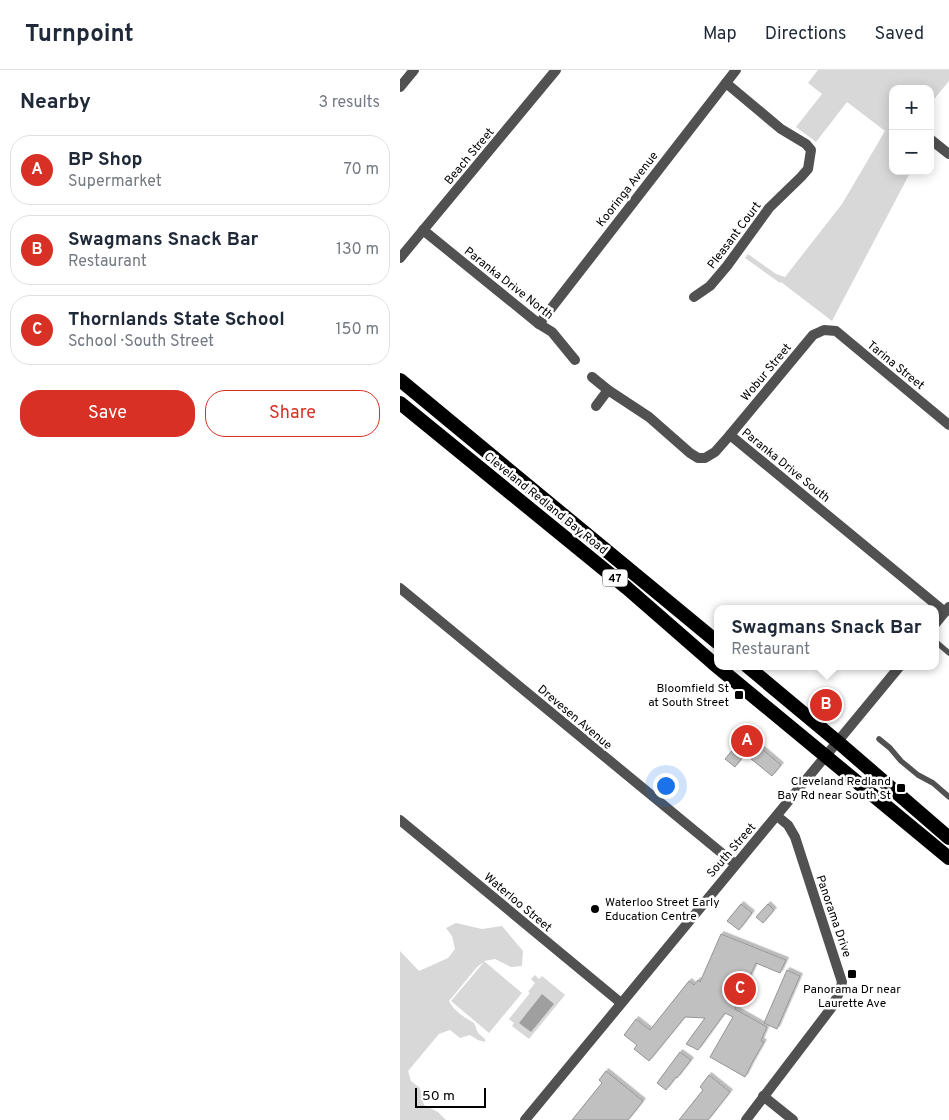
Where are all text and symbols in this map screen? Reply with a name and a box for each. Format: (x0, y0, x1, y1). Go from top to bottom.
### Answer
text: Turnpoint (25, 20, 134, 50)
text: Map (703, 23, 737, 46)
text: Directions (765, 23, 847, 46)
text: Saved (875, 23, 924, 46)
map controls (889, 85, 934, 175)
button: + (889, 85, 934, 130)
text: Nearby (20, 89, 91, 116)
text: 3 results (318, 93, 380, 113)
street label: Beach Street (441, 125, 498, 188)
button: − (889, 130, 934, 175)
text: BP Shop (68, 148, 142, 172)
street label: Kooringa Avenue (593, 149, 662, 231)
text: A (31, 160, 43, 180)
text: 70 m (344, 160, 379, 180)
text: Supermarket (68, 172, 162, 192)
street label: Pleasant Court (704, 199, 765, 272)
text: Swagmans Snack Bar (68, 228, 259, 252)
text: B (31, 240, 43, 260)
text: 130 m (336, 240, 379, 260)
street label: Paranka Drive North (461, 244, 556, 324)
text: Restaurant (68, 252, 147, 272)
text: Thornlands State School (68, 308, 285, 332)
text: C (32, 320, 42, 340)
text: 150 m (336, 320, 379, 340)
text: School · South Street (68, 332, 214, 352)
street label: Tarina Street (863, 338, 927, 394)
street label: Wobur Street (738, 340, 796, 405)
button: Save (20, 390, 195, 437)
button: Share (205, 390, 380, 437)
street label: Paranka Drive South (738, 425, 833, 506)
street label: Cleveland Redland Bay Road (480, 449, 610, 559)
road number: 47 (602, 569, 628, 586)
popup (714, 605, 939, 670)
text: Swagmans Snack Bar (731, 616, 922, 640)
text: Restaurant (731, 640, 810, 660)
place label: Bloomfield St at South Street (648, 681, 729, 711)
street label: Drevesen Avenue (534, 682, 615, 754)
pin: B (810, 686, 842, 724)
marker: Bloomfield St at South Street (733, 689, 745, 701)
pin: A (731, 722, 763, 760)
your location (653, 773, 679, 799)
place label: Cleveland Redland Bay Rd near South St (777, 774, 891, 804)
marker: Cleveland Redland Bay Rd near South St (895, 782, 907, 794)
street label: South Street (704, 820, 760, 881)
street label: Waterloo Street (480, 870, 555, 936)
street label: Panorama Drive (811, 873, 855, 960)
place label: Waterloo Street Early Education Centre (605, 895, 720, 925)
marker: Waterloo Street Early Education Centre (589, 903, 601, 915)
marker: Panorama Dr near Laurette Ave (846, 968, 858, 980)
pin: C (724, 970, 756, 1008)
place label: Panorama Dr near Laurette Ave (803, 982, 901, 1012)
scale bar (415, 1085, 486, 1108)
text: 50 m (422, 1088, 455, 1105)

